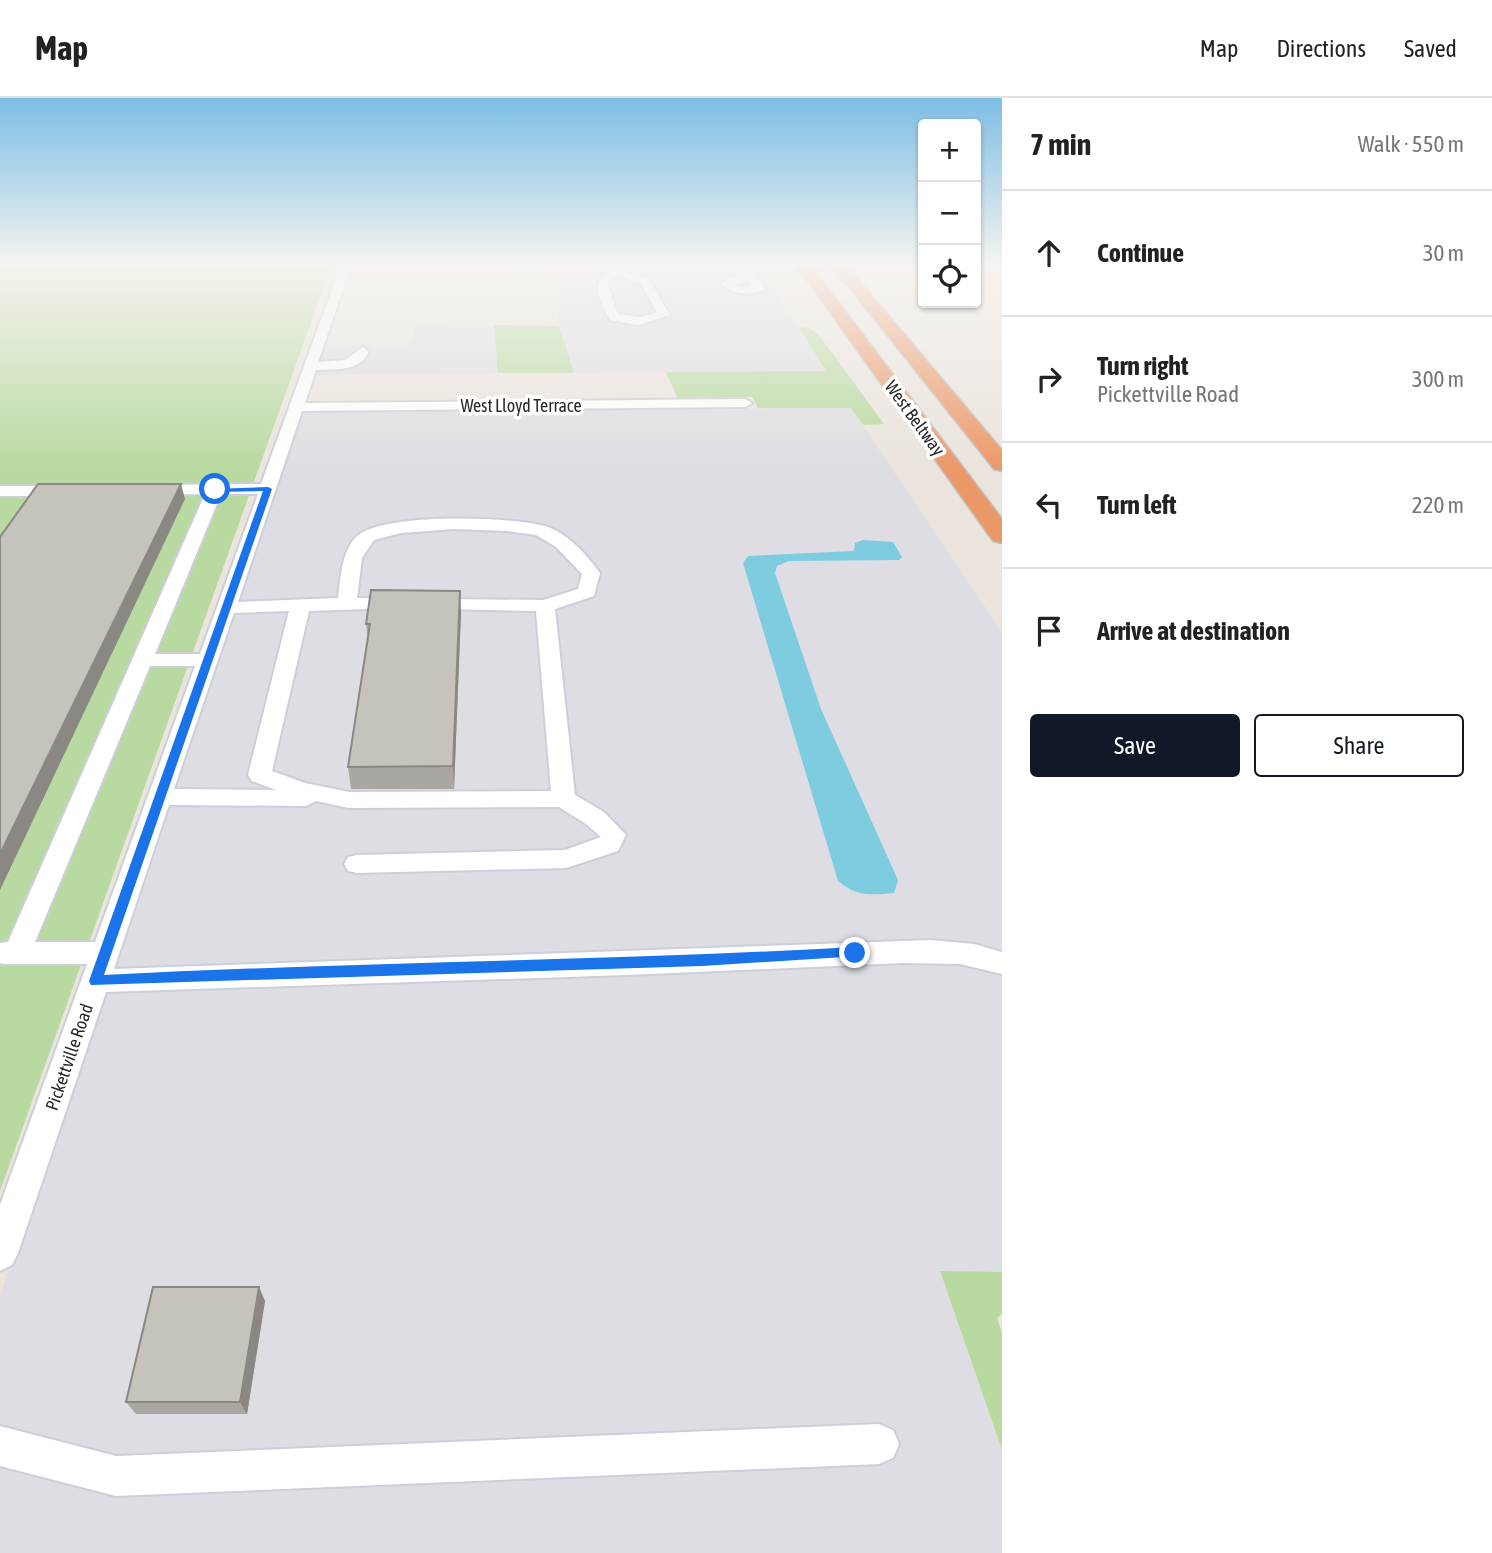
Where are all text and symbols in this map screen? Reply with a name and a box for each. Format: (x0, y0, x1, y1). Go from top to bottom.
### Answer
text: Map (35, 29, 88, 67)
text: Map (1200, 35, 1238, 62)
text: Directions (1276, 35, 1366, 62)
text: Saved (1404, 35, 1457, 62)
map controls (918, 119, 981, 308)
button: + (918, 119, 981, 182)
text: 7 min (1030, 127, 1091, 161)
text: Walk · 550 m (1358, 131, 1464, 157)
button: − (918, 182, 981, 245)
icon: ahead (1030, 234, 1068, 272)
text: Continue (1097, 238, 1184, 268)
text: 30 m (1423, 240, 1464, 266)
button: locate (918, 245, 981, 308)
text: Turn right (1097, 351, 1188, 381)
icon: right (1030, 360, 1068, 398)
text: 300 m (1412, 366, 1464, 392)
street label: West Beltway (881, 376, 949, 460)
text: Pickettville Road (1097, 381, 1239, 407)
street label: West Lloyd Terrace (460, 395, 582, 416)
route start (199, 473, 230, 504)
icon: left (1030, 486, 1068, 524)
text: Turn left (1097, 490, 1177, 520)
text: 220 m (1412, 492, 1464, 518)
icon: arrive (1030, 612, 1068, 650)
text: Arrive at destination (1097, 616, 1290, 646)
button: Save (1030, 714, 1240, 777)
button: Share (1254, 714, 1464, 777)
route end (839, 937, 870, 968)
street label: Pickettville Road (41, 1001, 97, 1113)

